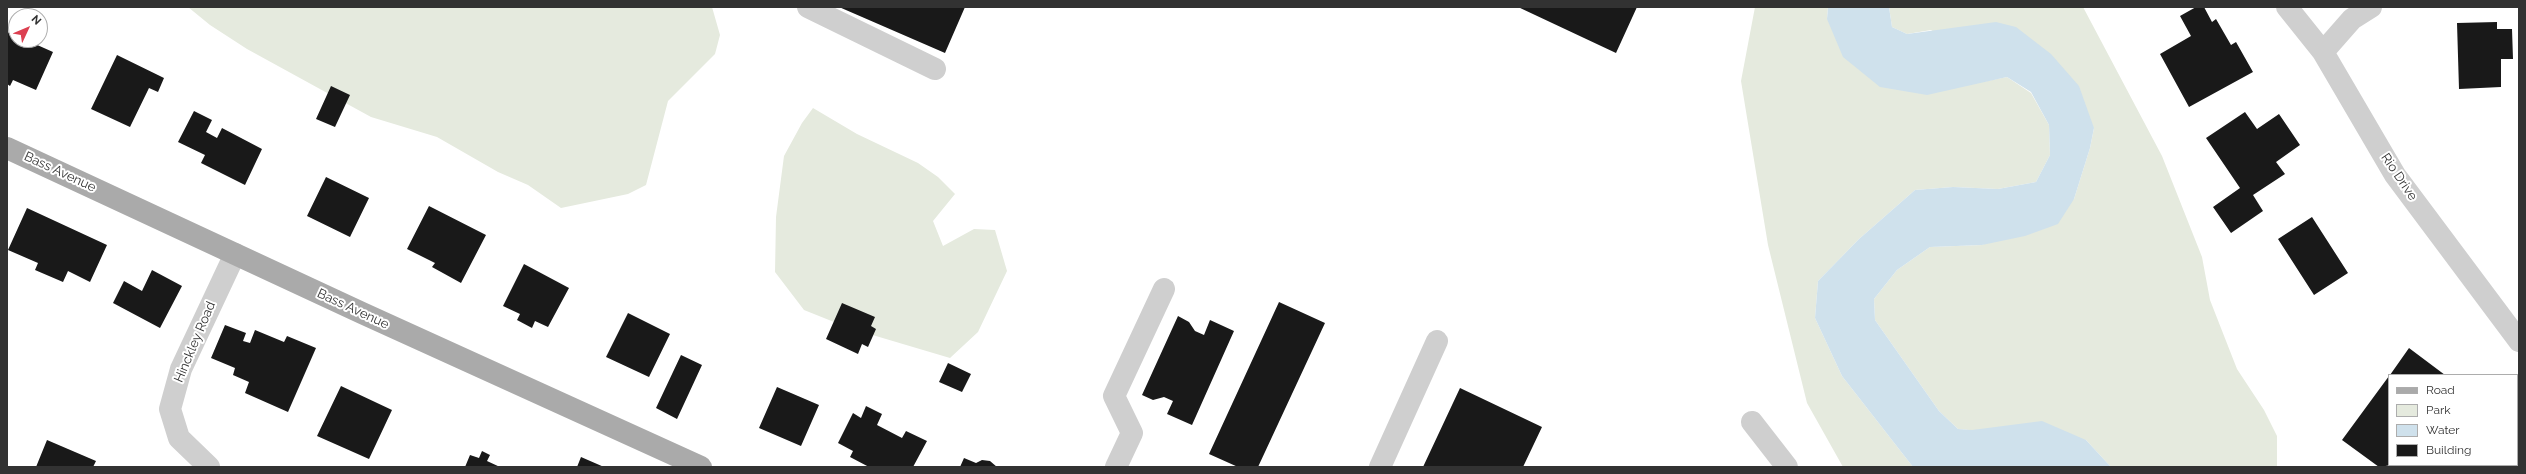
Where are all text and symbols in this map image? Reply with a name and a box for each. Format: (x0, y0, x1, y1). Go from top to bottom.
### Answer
north arrow (8, 8, 48, 48)
text: N (29, 12, 44, 28)
street label: Bass Avenue (22, 149, 98, 195)
street label: Rio Drive (2378, 151, 2420, 203)
street label: Bass Avenue (315, 286, 391, 332)
street label: Hinckley Road (171, 299, 219, 385)
legend (2388, 374, 2518, 466)
text: Road (2426, 383, 2455, 397)
text: Park (2426, 403, 2451, 417)
text: Water (2426, 423, 2460, 437)
text: Building (2426, 443, 2472, 457)

